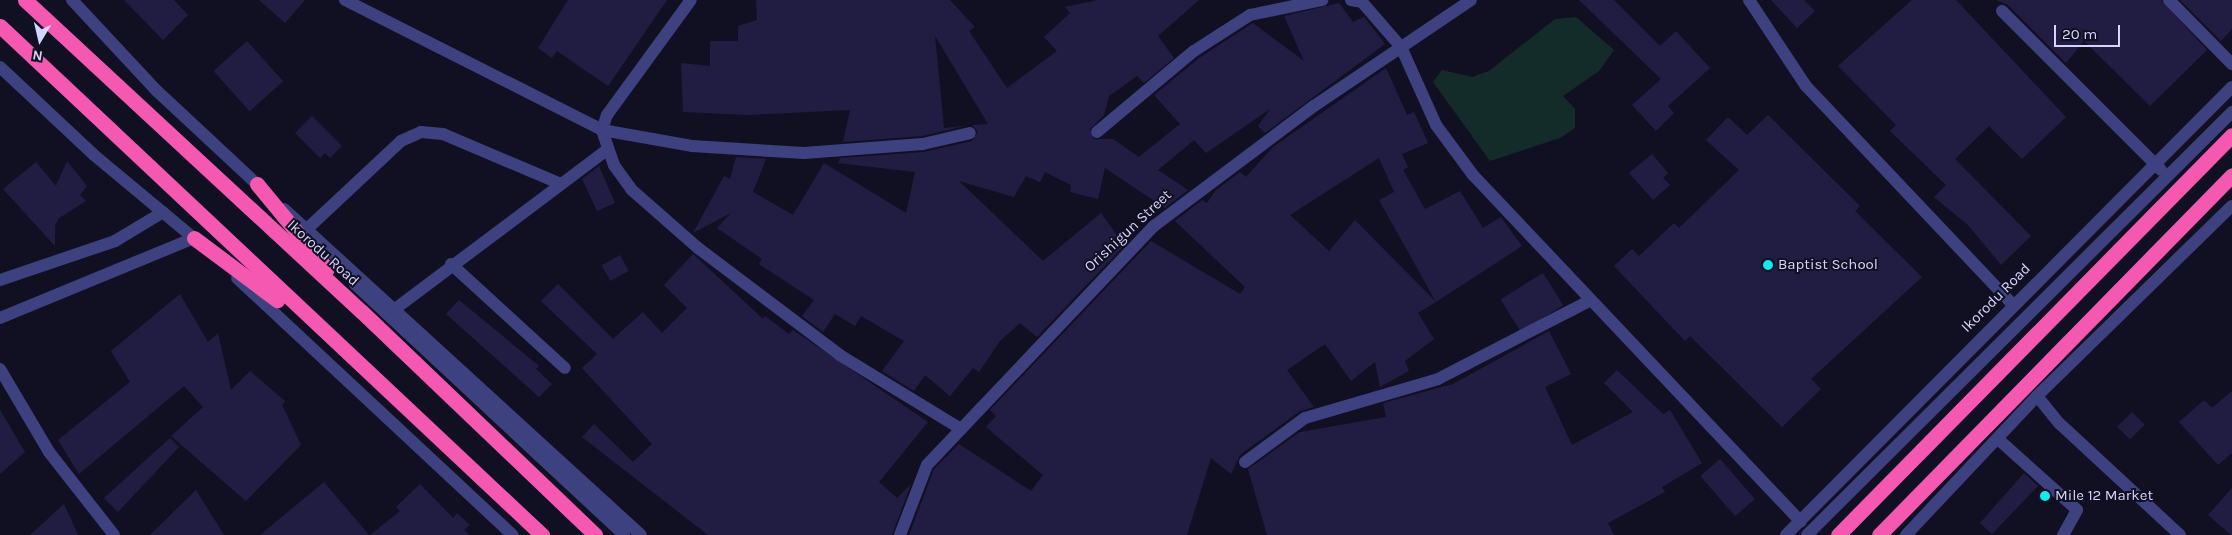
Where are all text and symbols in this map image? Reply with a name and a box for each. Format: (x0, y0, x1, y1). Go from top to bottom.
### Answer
north arrow (15, 15, 65, 65)
scale bar (2057, 15, 2123, 47)
text: 20 m (2062, 25, 2097, 43)
text: N (31, 46, 44, 64)
street label: Orishigun Street (1081, 186, 1175, 276)
street label: Ikorodu Road (283, 216, 363, 290)
place label: Baptist School (1778, 256, 1878, 274)
marker: Baptist School (1762, 259, 1774, 271)
street label: Ikorodu Road (1958, 260, 2034, 336)
place label: Mile 12 Market (2055, 487, 2153, 505)
marker: Mile 12 Market (2039, 490, 2051, 502)

